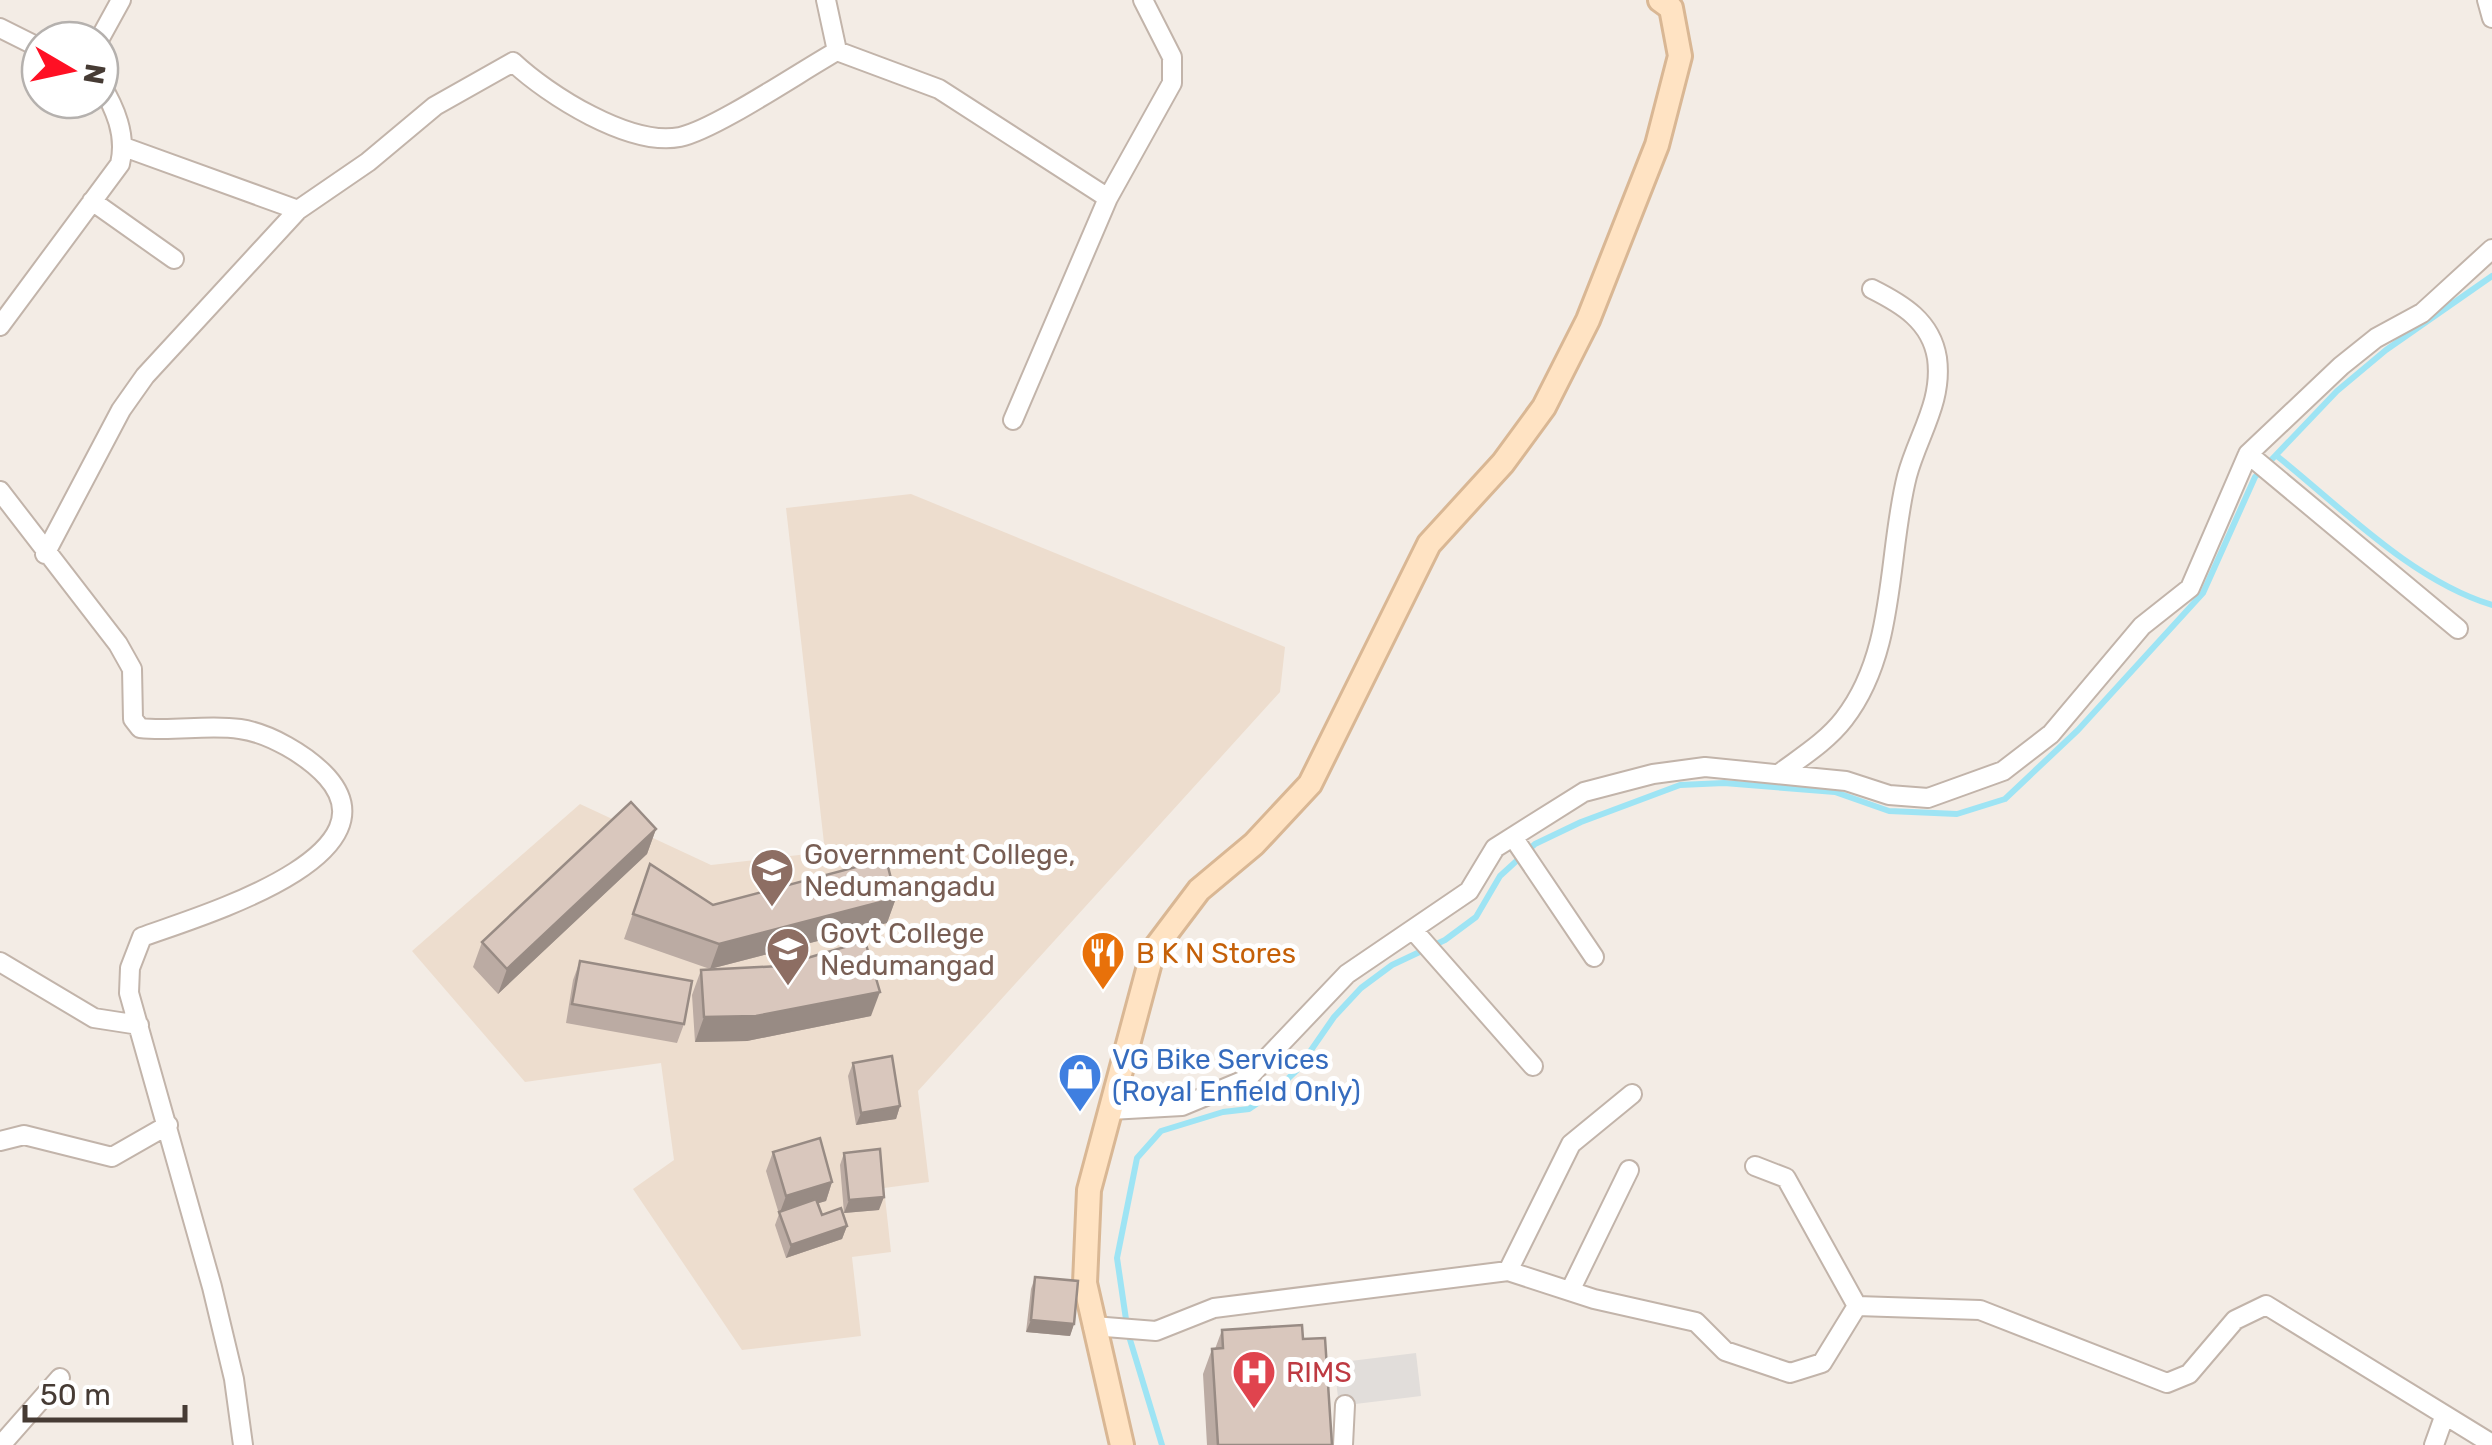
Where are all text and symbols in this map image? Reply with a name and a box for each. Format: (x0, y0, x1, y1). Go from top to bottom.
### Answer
north arrow (20, 20, 120, 120)
text: N (76, 61, 112, 86)
place label: Government College, Nedumangadu (804, 838, 1075, 903)
school or university icon: Government College, Nedumangadu (749, 847, 795, 908)
place label: Govt College Nedumangad (820, 917, 995, 982)
school or university icon: Govt College Nedumangad (765, 926, 811, 987)
restaurant icon: B K N Stores (1080, 930, 1126, 991)
place label: B K N Stores (1136, 937, 1296, 970)
place label: VG Bike Services (Royal Enfield Only) (1112, 1043, 1361, 1108)
shop icon: VG Bike Services (Royal Enfield Only) (1057, 1052, 1103, 1113)
hospital icon: RIMS (1231, 1349, 1277, 1410)
place label: RIMS (1286, 1356, 1352, 1389)
scale bar (25, 1360, 185, 1422)
text: 50 m (40, 1377, 111, 1413)

